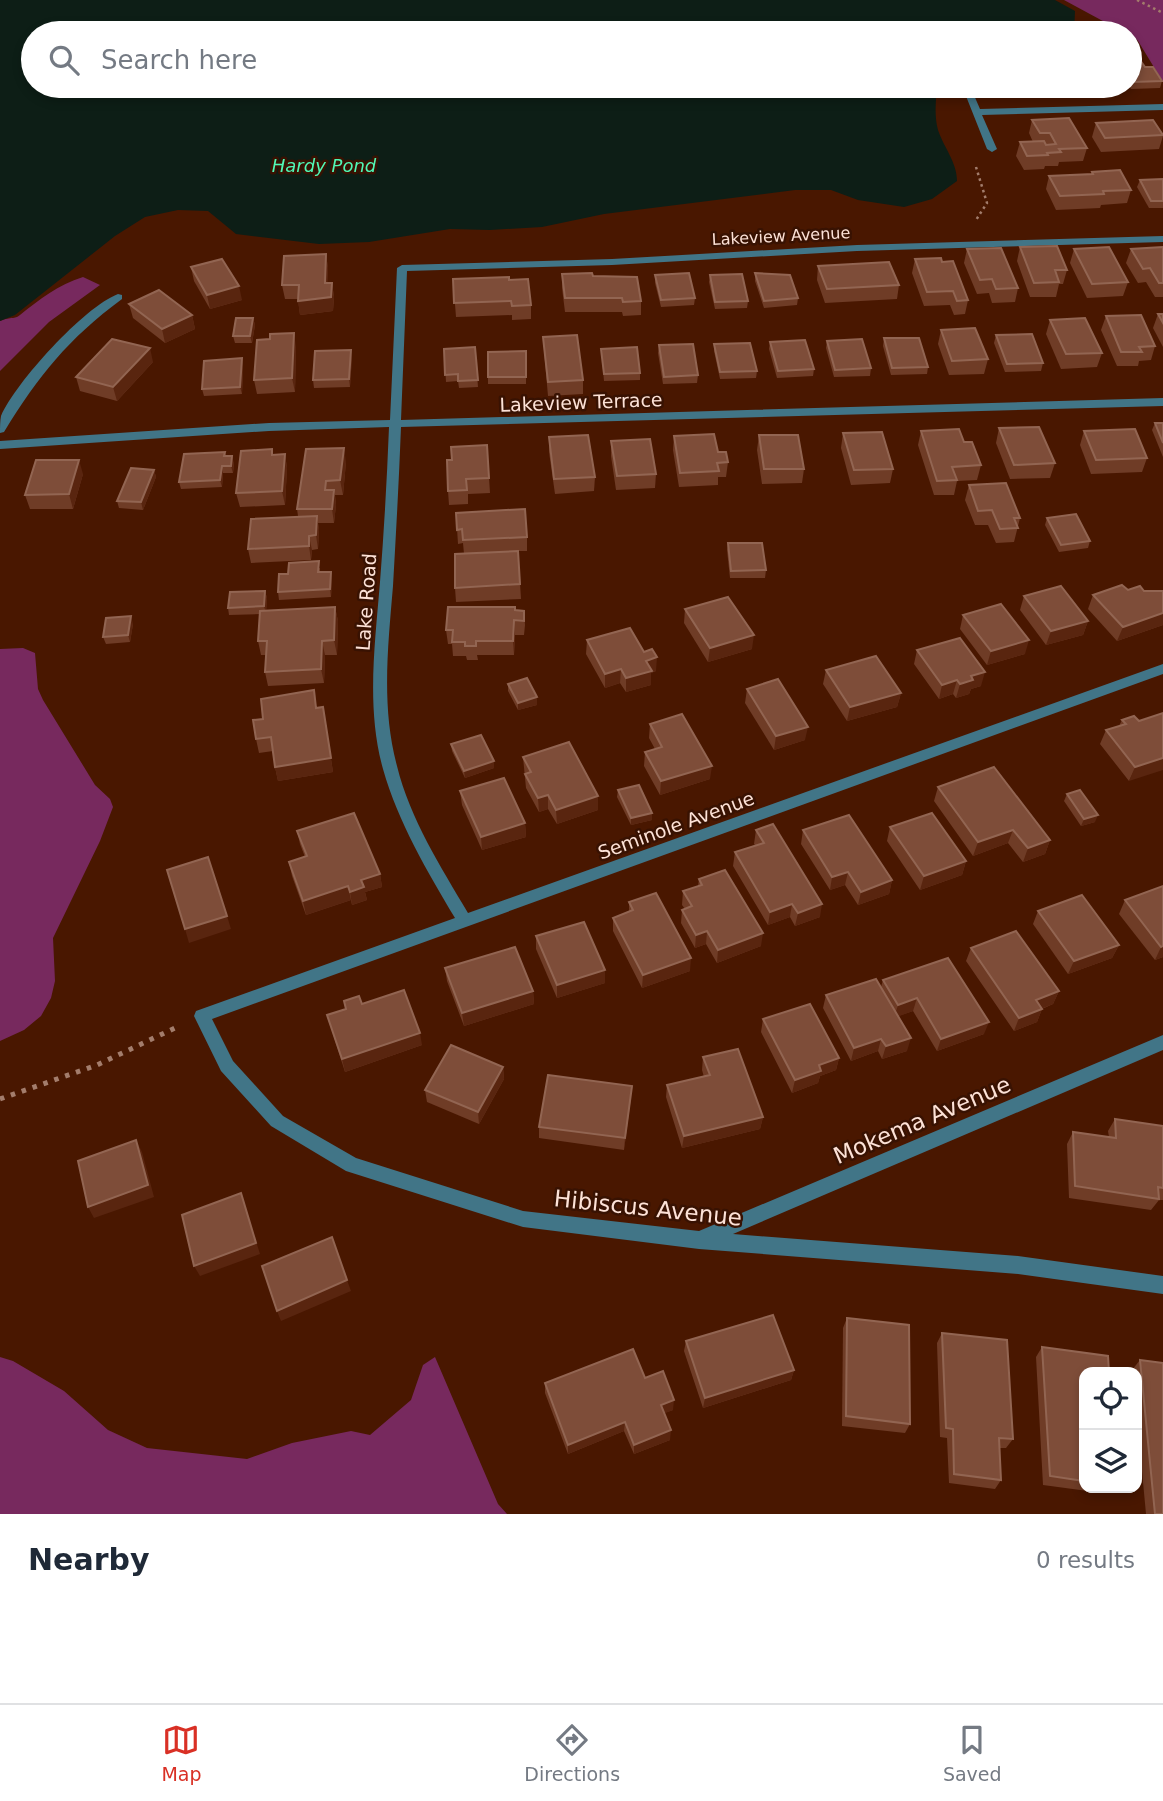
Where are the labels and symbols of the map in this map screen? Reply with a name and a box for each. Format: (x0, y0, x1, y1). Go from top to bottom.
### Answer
water label: Hardy Pond (272, 155, 377, 176)
street label: Lakeview Avenue (711, 223, 851, 249)
street label: Lakeview Terrace (499, 388, 663, 416)
street label: Lake Road (352, 552, 380, 652)
street label: Seminole Avenue (595, 786, 757, 864)
street label: Mokema Avenue (830, 1071, 1014, 1169)
street label: Hibiscus Avenue (553, 1185, 743, 1231)

